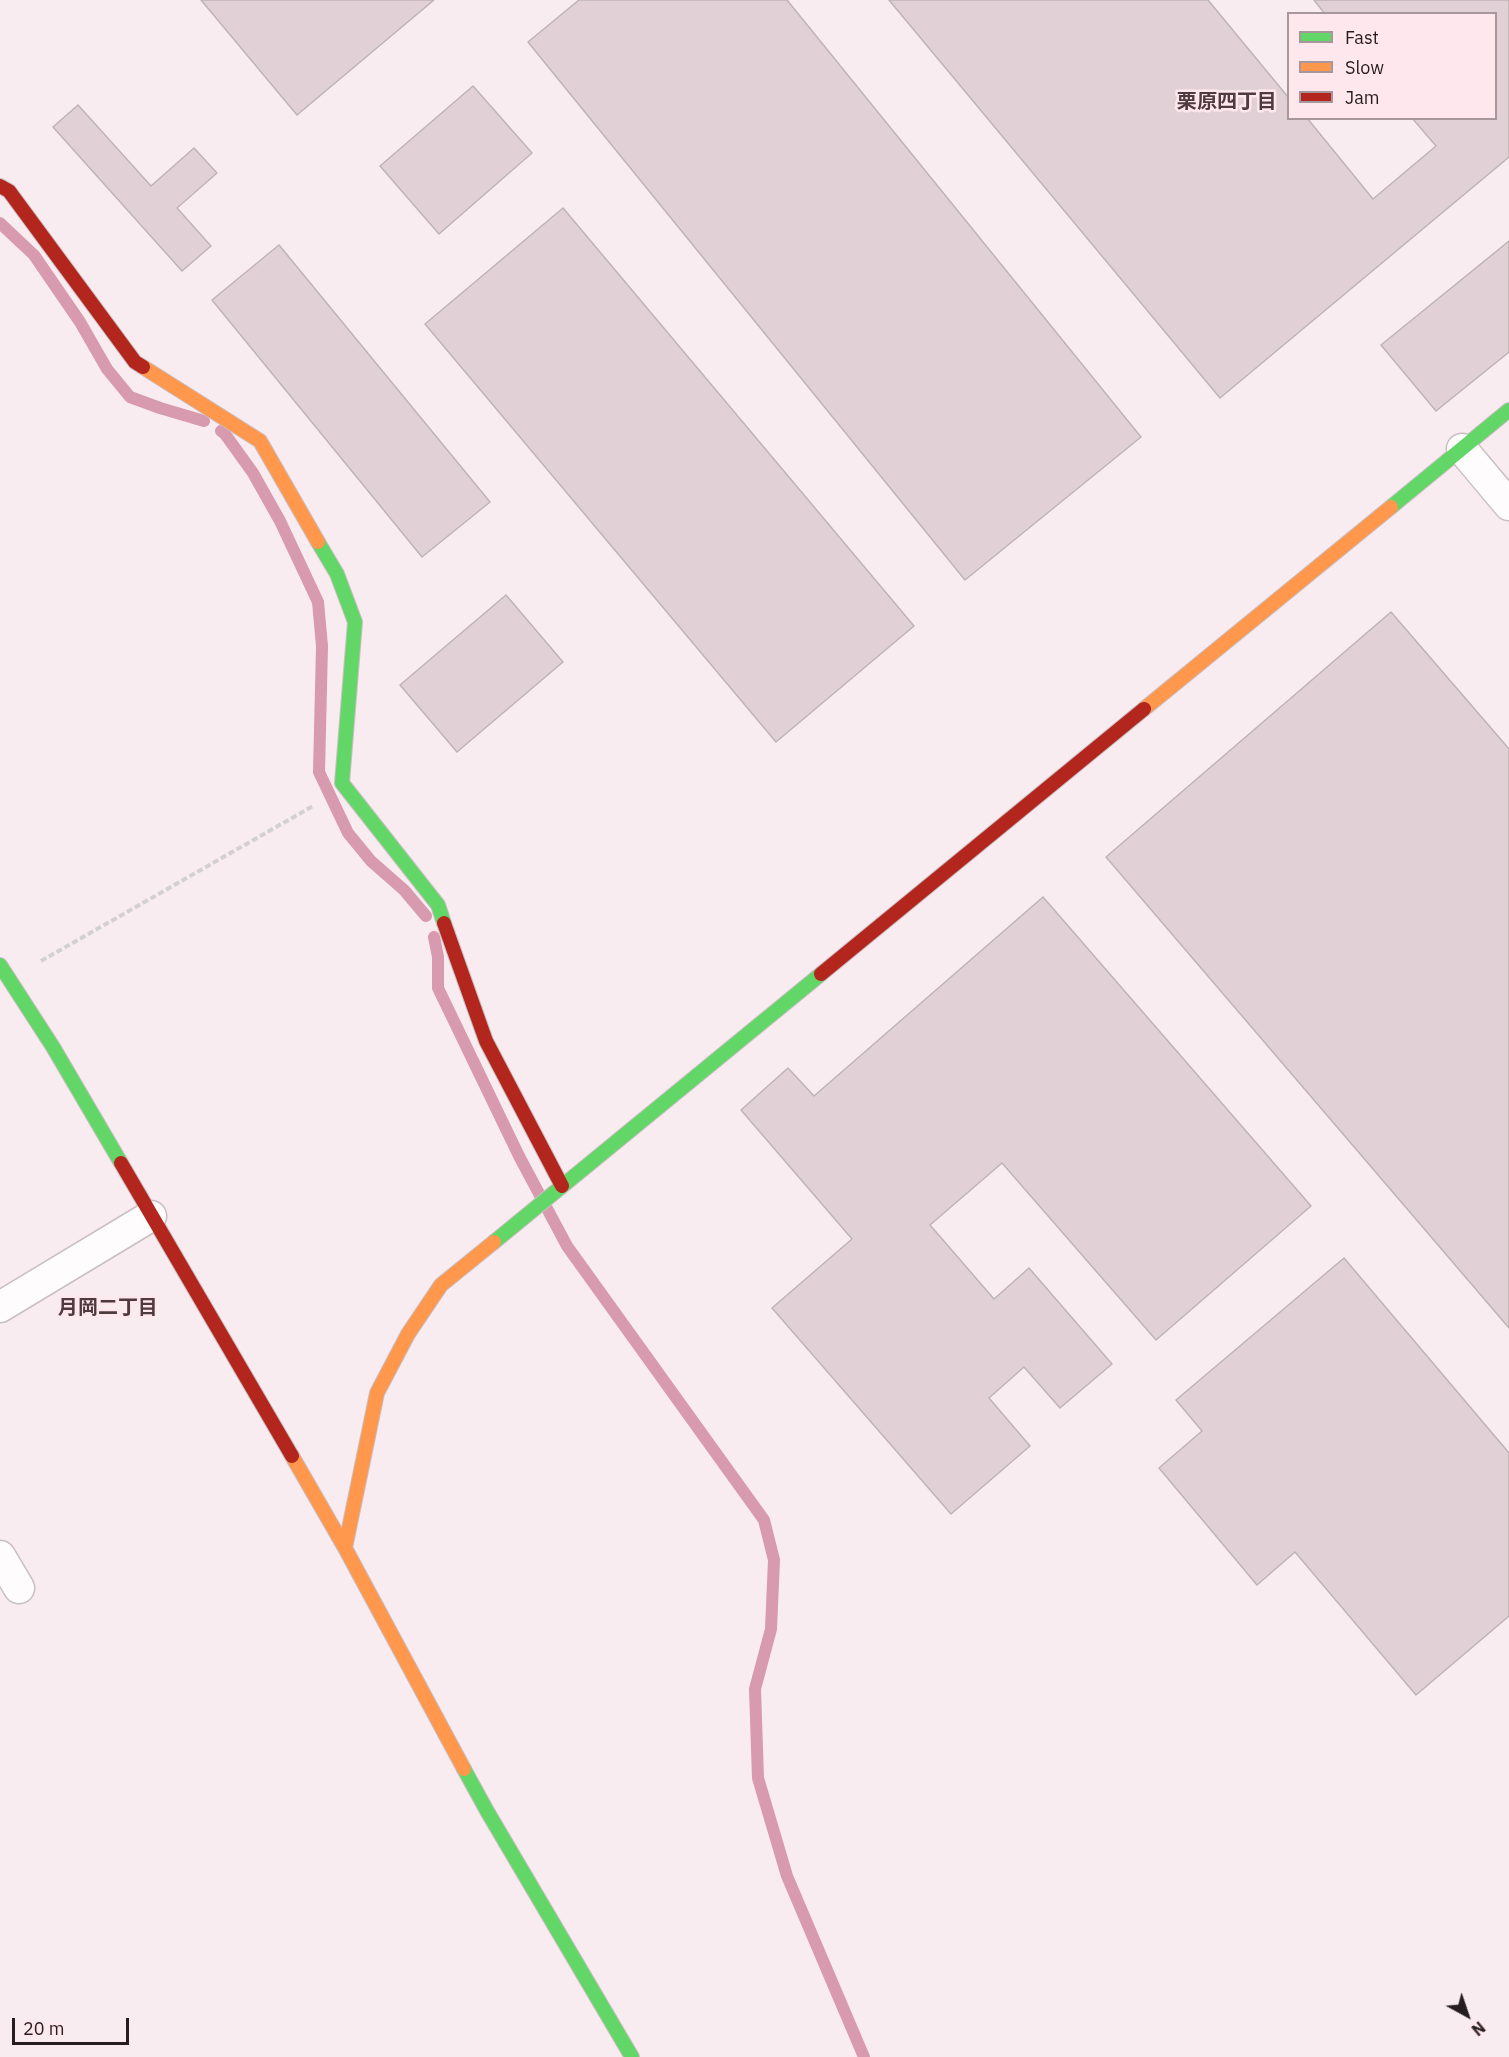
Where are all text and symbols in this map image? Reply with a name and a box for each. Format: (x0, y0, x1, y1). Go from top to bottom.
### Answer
legend (1287, 12, 1497, 120)
text: Fast (1345, 26, 1379, 49)
text: Slow (1345, 56, 1384, 79)
text: Jam (1345, 86, 1380, 109)
district label: 栗原四丁目 (1177, 90, 1277, 114)
district label: 月岡二丁目 (58, 1296, 158, 1320)
north arrow (1437, 1985, 1497, 2045)
scale bar (15, 2006, 132, 2044)
text: 20 m (23, 2017, 65, 2040)
text: N (1468, 2017, 1489, 2040)

